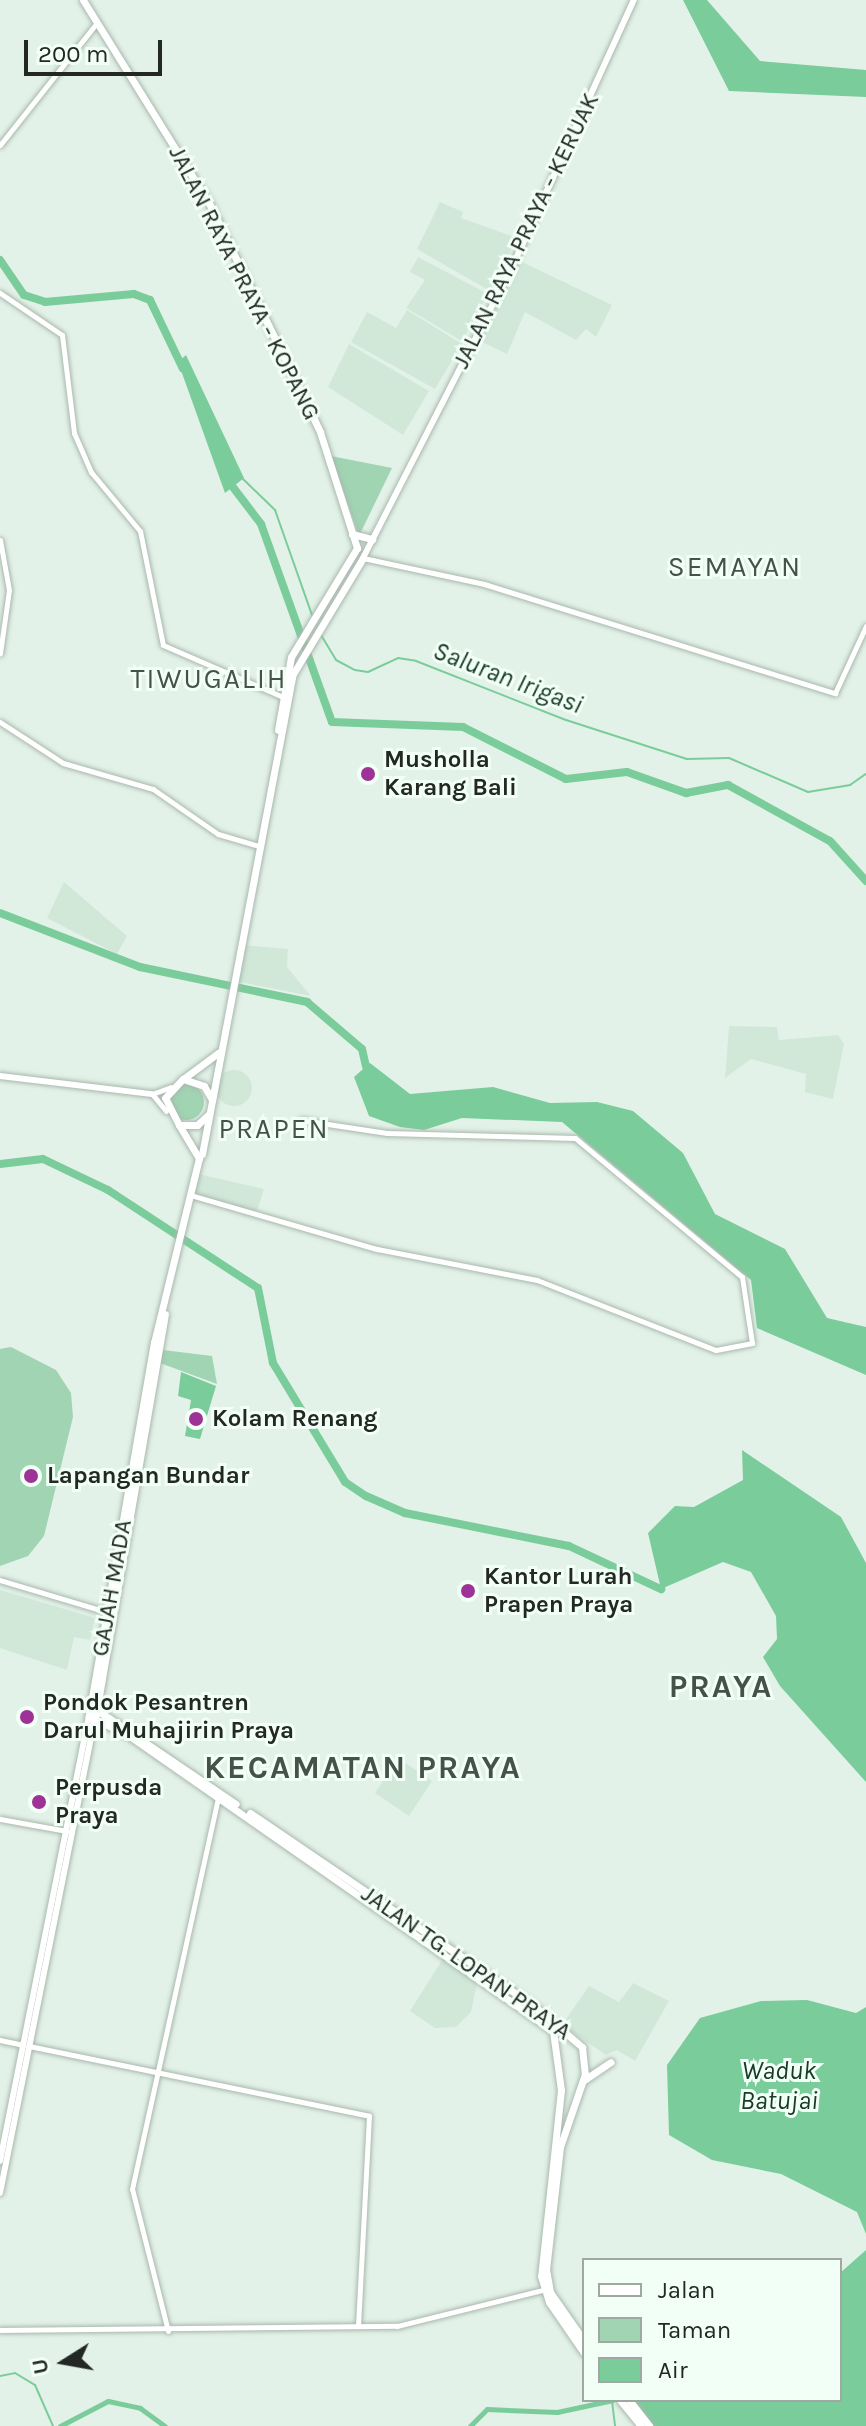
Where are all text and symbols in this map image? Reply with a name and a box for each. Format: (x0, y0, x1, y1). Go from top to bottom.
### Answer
scale bar (28, 24, 166, 74)
text: 200 m (38, 40, 109, 68)
street label: JALAN RAYA PRAYA - KERUAK (447, 89, 605, 373)
street label: JALAN RAYA PRAYA - KOPANG (162, 141, 326, 425)
district label: SEMAYAN (668, 550, 802, 584)
water label: Saluran Irigasi (429, 635, 587, 721)
district label: TIWUGALIH (131, 662, 287, 696)
place label: Musholla Karang Bali (384, 746, 517, 802)
marker: Musholla Karang Bali (359, 765, 377, 783)
district label: PRAPEN (218, 1112, 330, 1146)
place label: Kolam Renang (212, 1405, 378, 1433)
marker: Kolam Renang (187, 1410, 205, 1428)
place label: Lapangan Bundar (47, 1462, 249, 1490)
marker: Lapangan Bundar (22, 1467, 40, 1485)
street label: GAJAH MADA (86, 1517, 138, 1659)
place label: Kantor Lurah Prapen Praya (484, 1563, 633, 1619)
marker: Kantor Lurah Prapen Praya (459, 1582, 477, 1600)
district label: PRAYA (669, 1668, 773, 1706)
place label: Pondok Pesantren Darul Muhajirin Praya (43, 1689, 294, 1745)
marker: Pondok Pesantren Darul Muhajirin Praya (18, 1708, 36, 1726)
district label: KECAMATAN PRAYA (204, 1749, 522, 1787)
place label: Perpusda Praya (55, 1774, 162, 1830)
marker: Perpusda Praya (30, 1793, 48, 1811)
street label: JALAN TG. LOPAN PRAYA (356, 1880, 576, 2046)
water label: Waduk Batujai (740, 2055, 818, 2116)
legend (582, 2258, 842, 2402)
text: Jalan (658, 2276, 715, 2304)
text: Taman (658, 2316, 731, 2344)
north arrow (24, 2322, 104, 2402)
text: Air (658, 2356, 688, 2384)
text: U (26, 2357, 55, 2377)

